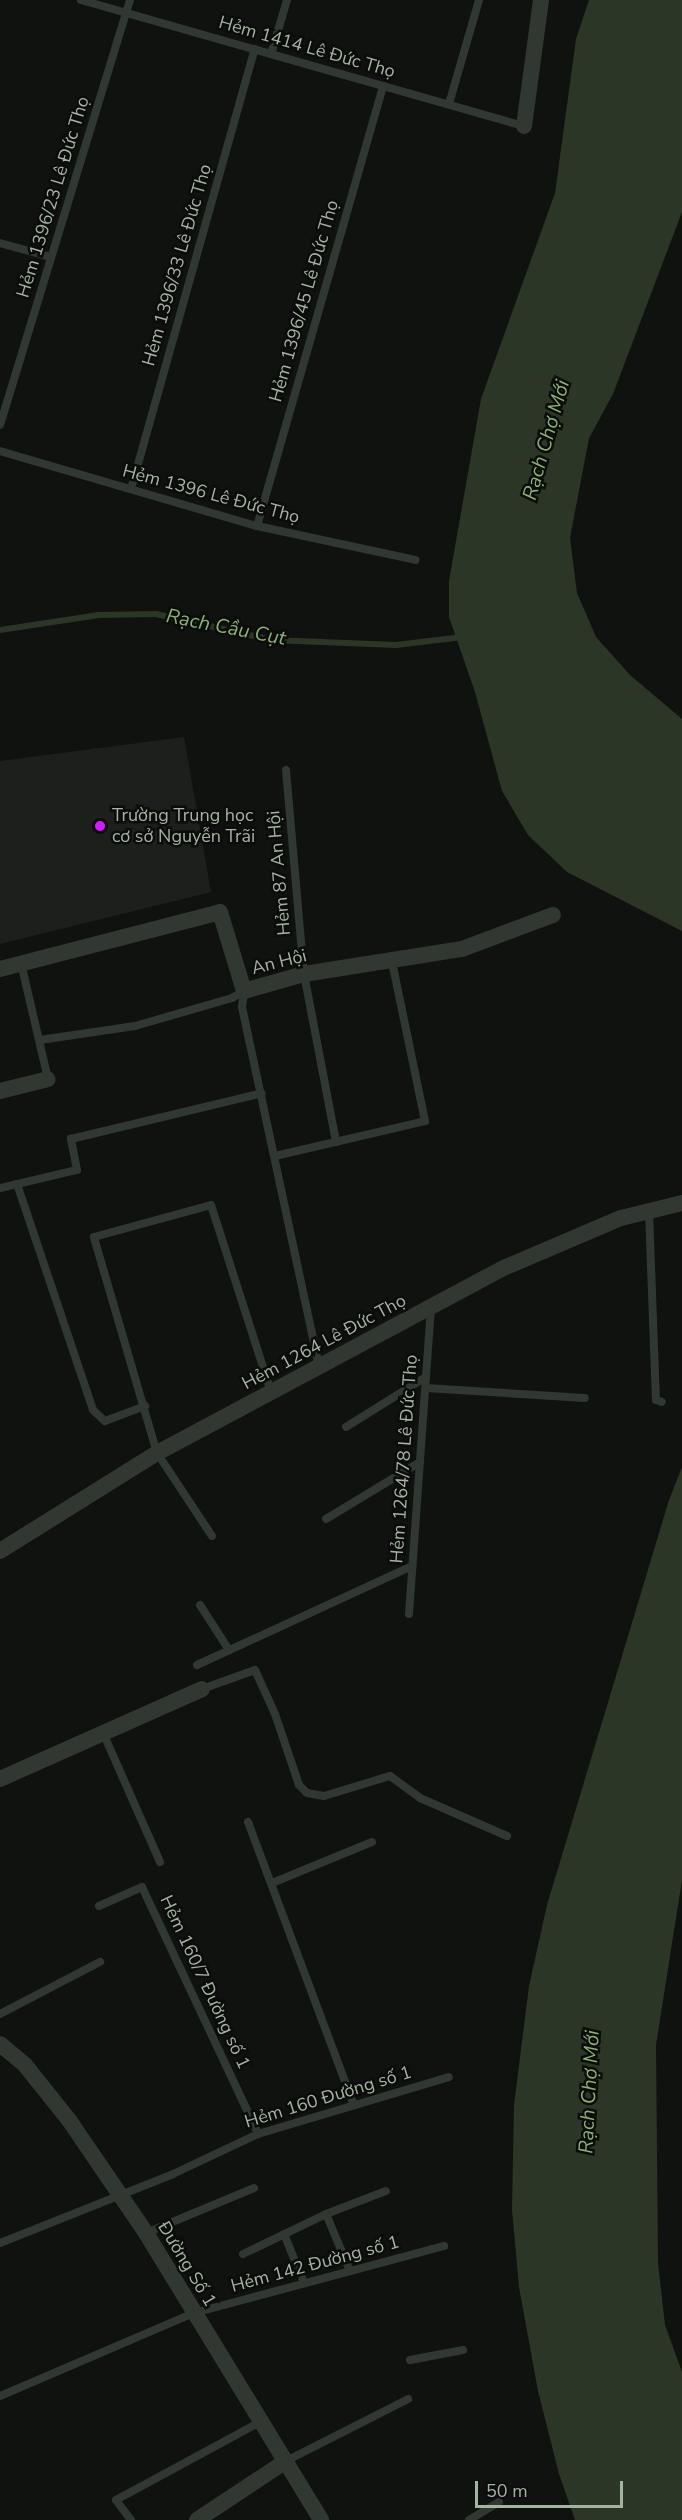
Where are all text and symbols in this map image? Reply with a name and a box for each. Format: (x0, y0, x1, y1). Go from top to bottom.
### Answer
street label: Hẻm 1414 Lê Đức Thọ (216, 11, 398, 83)
street label: Hẻm 1396/23 Lê Đức Thọ (12, 94, 94, 300)
street label: Hẻm 1396/33 Lê Đức Thọ (138, 161, 216, 369)
street label: Hẻm 1396/45 Lê Đức Thọ (265, 197, 343, 405)
water label: Rạch Chợ Mới (517, 377, 575, 503)
street label: Hẻm 1396 Lê Đức Thọ (120, 460, 302, 528)
water label: Rạch Cầu Cụt (164, 604, 288, 650)
place label: Trường Trung học cơ sở Nguyễn Trãi (112, 805, 255, 848)
street label: Hẻm 87 An Hội (263, 810, 295, 936)
marker: Trường Trung học cơ sở Nguyễn Trãi (93, 819, 107, 833)
street label: An Hội (249, 945, 309, 979)
street label: Hẻm 1264 Lê Đức Thọ (238, 1290, 410, 1394)
street label: Hẻm 1264/78 Lê Đức Thọ (386, 1354, 422, 1564)
street label: Hẻm 160/7 Đường số 1 (155, 1892, 255, 2072)
water label: Rạch Chợ Mới (574, 2030, 604, 2154)
street label: Hẻm 160 Đường số 1 (242, 2061, 414, 2133)
street label: Đường Số 1 (153, 2218, 221, 2310)
street label: Hẻm 142 Đường số 1 (229, 2231, 401, 2297)
scale bar (478, 2469, 626, 2507)
text: 50 m (486, 2479, 528, 2503)

